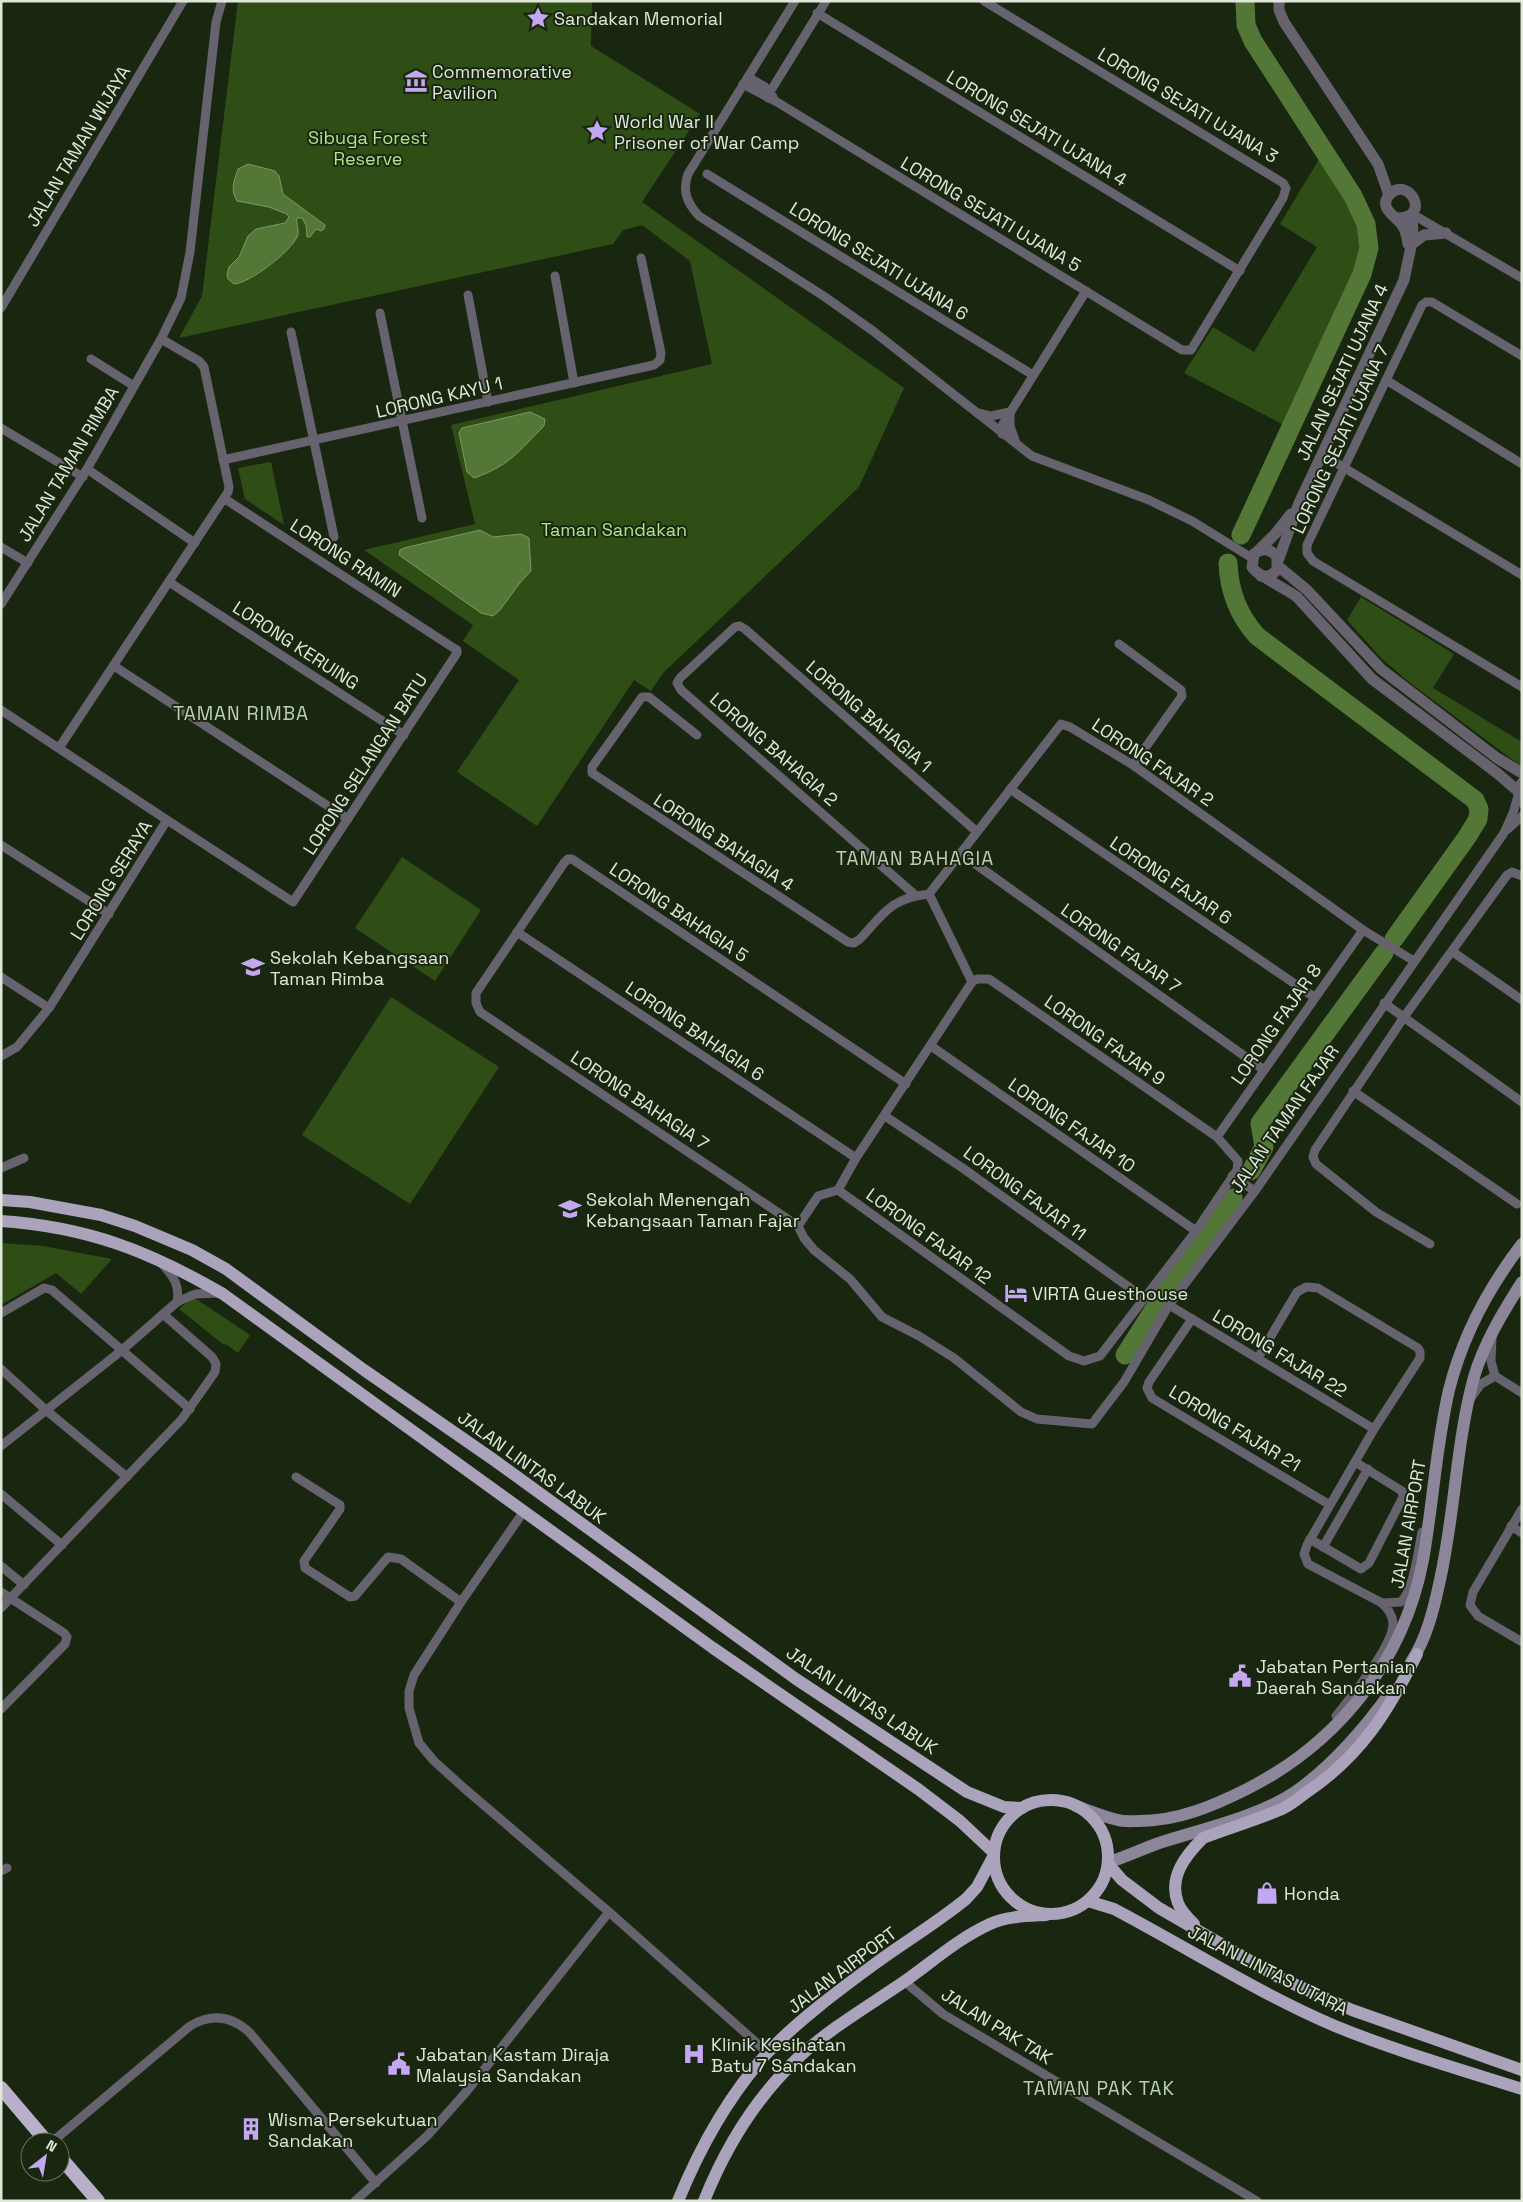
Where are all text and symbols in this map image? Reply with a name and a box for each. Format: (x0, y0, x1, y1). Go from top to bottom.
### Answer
place icon: Sandakan Memorial (525, 5, 551, 31)
place label: Sandakan Memorial (554, 7, 723, 30)
street label: LORONG SEJATI UJANA 3 (1094, 42, 1282, 168)
place label: Commemorative Pavilion (432, 60, 572, 104)
street label: JALAN TAMAN WIJAYA (21, 61, 135, 231)
street label: LORONG SEJATI UJANA 4 (943, 65, 1131, 191)
museum icon: Commemorative Pavilion (403, 68, 429, 94)
place label: World War II Prisoner of War Camp (614, 110, 799, 154)
place icon: World War II Prisoner of War Camp (584, 118, 610, 144)
park label: Sibuga Forest Reserve (308, 126, 428, 170)
street label: LORONG SEJATI UJANA 5 (897, 151, 1085, 277)
street label: LORONG SEJATI UJANA 6 (785, 197, 973, 325)
street label: JALAN SEJATI UJANA 4 (1291, 280, 1393, 464)
street label: LORONG SEJATI UJANA 7 (1286, 341, 1394, 537)
street label: LORONG KAYU 1 (373, 371, 505, 423)
street label: JALAN TAMAN RIMBA (12, 382, 124, 546)
street label: LORONG RAMIN (286, 514, 406, 602)
park label: Taman Sandakan (541, 518, 687, 541)
street label: LORONG KERUING (228, 596, 364, 694)
street label: LORONG BAHAGIA 1 (801, 655, 937, 777)
street label: LORONG SELANGAN BATU (298, 669, 432, 859)
street label: LORONG BAHAGIA 2 (705, 687, 843, 811)
district label: TAMAN RIMBA (173, 701, 309, 726)
street label: LORONG FAJAR 2 (1088, 713, 1218, 811)
street label: LORONG BAHAGIA 4 (649, 788, 799, 896)
street label: LORONG SERAYA (65, 816, 157, 944)
street label: LORONG FAJAR 6 (1106, 831, 1236, 929)
district label: TAMAN BAHAGIA (836, 846, 994, 871)
street label: LORONG BAHAGIA 5 (605, 857, 753, 967)
street label: LORONG FAJAR 7 (1057, 898, 1185, 998)
place label: Sekolah Kebangsaan Taman Rimba (270, 946, 449, 990)
school or university icon: Sekolah Kebangsaan Taman Rimba (240, 954, 266, 980)
street label: LORONG FAJAR 8 (1226, 959, 1326, 1089)
street label: LORONG BAHAGIA 6 (621, 976, 769, 1086)
street label: LORONG FAJAR 9 (1040, 990, 1170, 1090)
street label: JALAN TAMAN FAJAR (1224, 1040, 1344, 1198)
street label: LORONG BAHAGIA 7 (567, 1045, 713, 1155)
street label: LORONG FAJAR 10 (1004, 1073, 1140, 1177)
street label: LORONG FAJAR 11 (959, 1141, 1091, 1245)
street label: LORONG FAJAR 12 (862, 1183, 996, 1289)
place label: Sekolah Menengah Kebangsaan Taman Fajar (586, 1188, 800, 1232)
school or university icon: Sekolah Menengah Kebangsaan Taman Fajar (557, 1196, 583, 1222)
hotel icon: VIRTA Guesthouse (1003, 1280, 1029, 1306)
place label: VIRTA Guesthouse (1032, 1282, 1188, 1305)
street label: LORONG FAJAR 22 (1209, 1304, 1351, 1402)
street label: LORONG FAJAR 21 (1165, 1380, 1305, 1476)
street label: JALAN LINTAS LABUK (453, 1405, 611, 1529)
street label: JALAN AIRPORT (1385, 1457, 1431, 1590)
street label: JALAN LINTAS LABUK (782, 1641, 942, 1759)
place label: Jabatan Pertanian Daerah Sandakan (1256, 1655, 1416, 1699)
public building icon: Jabatan Pertanian Daerah Sandakan (1227, 1663, 1253, 1689)
shop icon: Honda (1254, 1880, 1280, 1906)
place label: Honda (1284, 1882, 1340, 1905)
street label: JALAN LINTAS UTARA (1184, 1920, 1352, 2020)
street label: JALAN AIRPORT (783, 1921, 901, 2019)
street label: JALAN PAK TAK (937, 1983, 1057, 2069)
place label: Klinik Kesihatan Batu 7 Sandakan (711, 2033, 857, 2077)
hospital icon: Klinik Kesihatan Batu 7 Sandakan (681, 2041, 707, 2067)
place label: Jabatan Kastam Diraja Malaysia Sandakan (416, 2043, 609, 2087)
public building icon: Jabatan Kastam Diraja Malaysia Sandakan (386, 2051, 412, 2077)
district label: TAMAN PAK TAK (1023, 2076, 1175, 2101)
place label: Wisma Persekutuan Sandakan (268, 2108, 437, 2152)
building icon: Wisma Persekutuan Sandakan (238, 2116, 264, 2142)
north arrow (20, 2132, 70, 2182)
text: N (43, 2136, 60, 2156)

